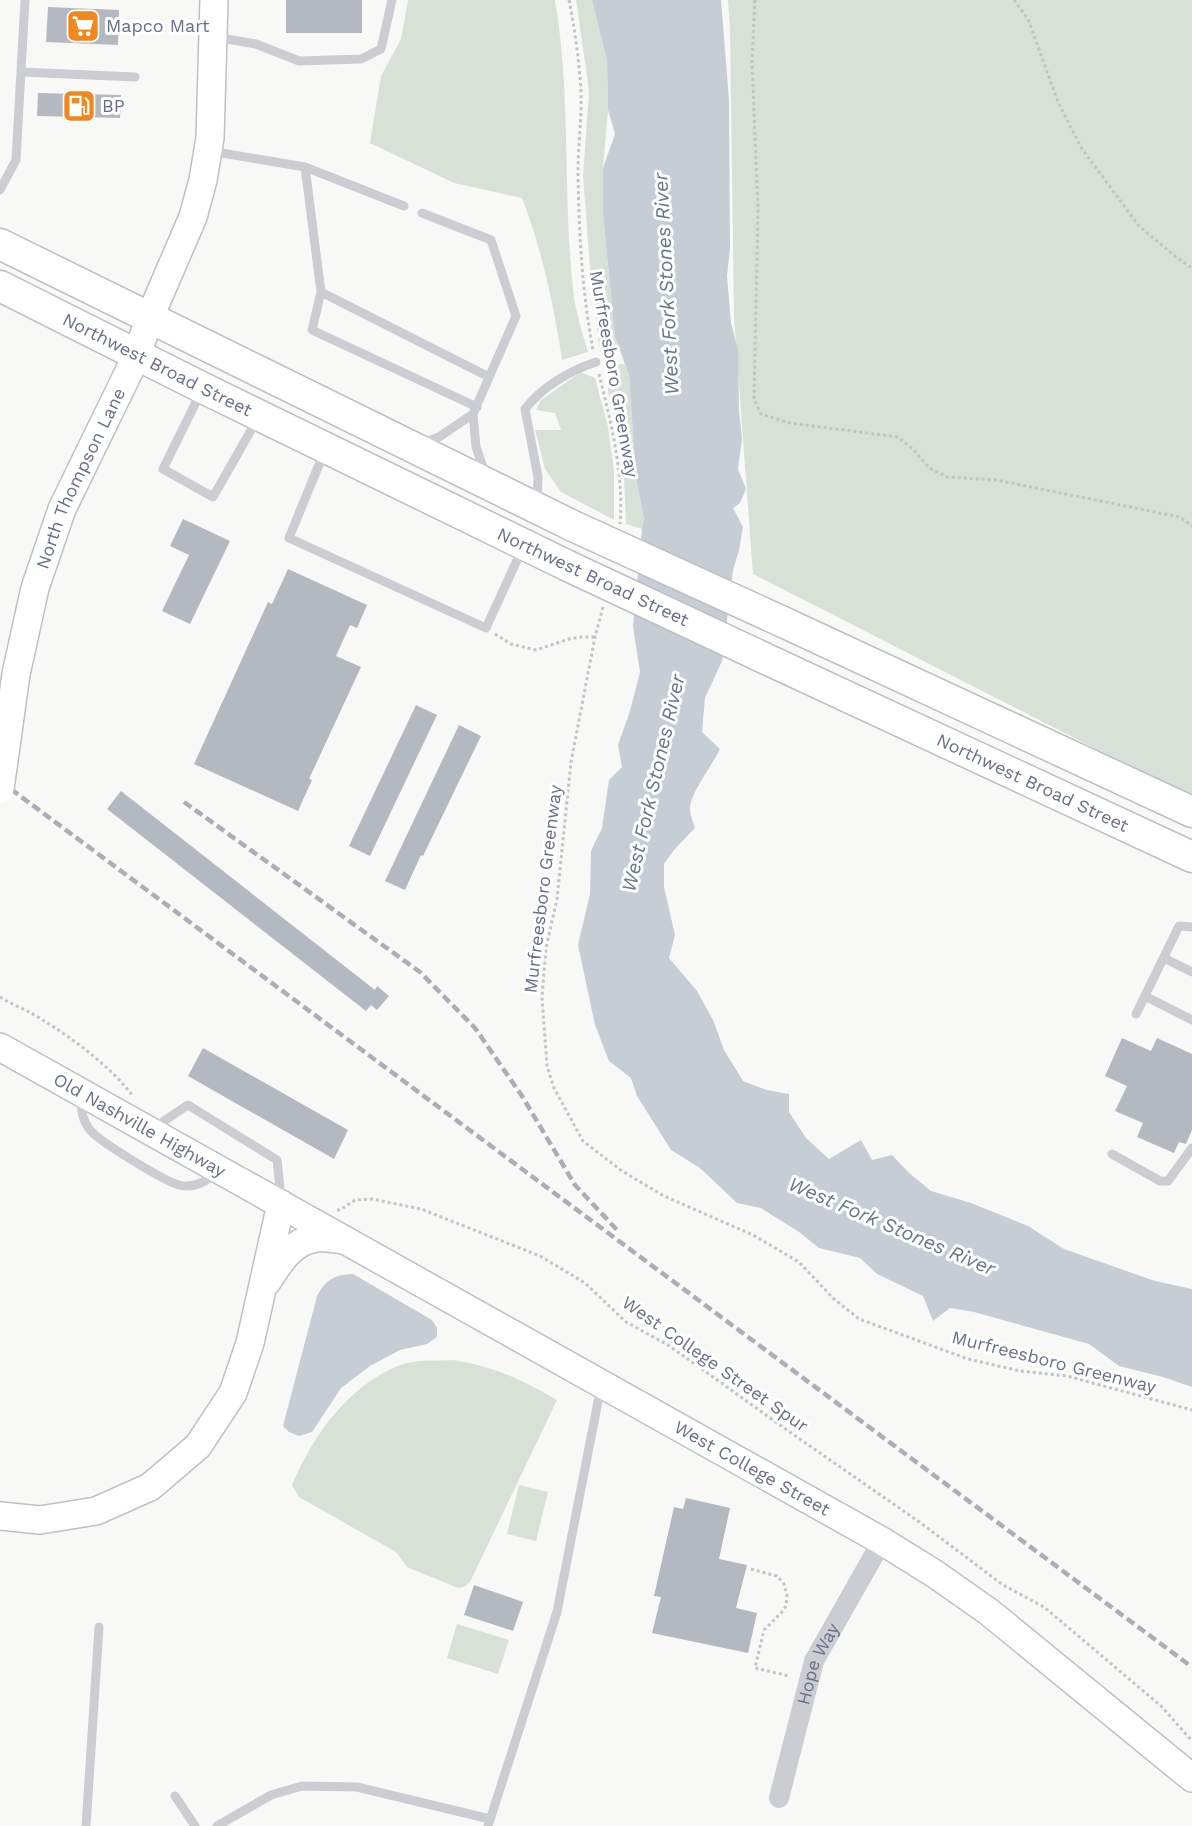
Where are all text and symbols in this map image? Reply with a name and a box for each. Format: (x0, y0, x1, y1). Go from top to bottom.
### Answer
supermarket icon: Mapco Mart (65, 8, 101, 44)
place label: Mapco Mart (106, 15, 210, 36)
fuel station icon: BP (61, 88, 97, 124)
place label: BP (102, 95, 125, 116)
water label: West Fork Stones River (648, 171, 684, 396)
street label: Murfreesboro Greenway (586, 269, 643, 480)
street label: Northwest Broad Street (59, 308, 256, 421)
street label: North Thompson Lane (31, 384, 129, 571)
street label: Northwest Broad Street (494, 523, 693, 630)
water label: West Fork Stones River (616, 671, 690, 894)
street label: Northwest Broad Street (934, 729, 1133, 836)
street label: Murfreesboro Greenway (519, 783, 566, 994)
street label: Old Nashville Highway (50, 1068, 230, 1182)
water label: West Fork Stones River (785, 1172, 1000, 1281)
street label: West College Street Spur (618, 1291, 812, 1436)
street label: Murfreesboro Greenway (950, 1326, 1159, 1397)
street label: West College Street (671, 1416, 834, 1520)
street label: Hope Way (792, 1618, 844, 1707)

